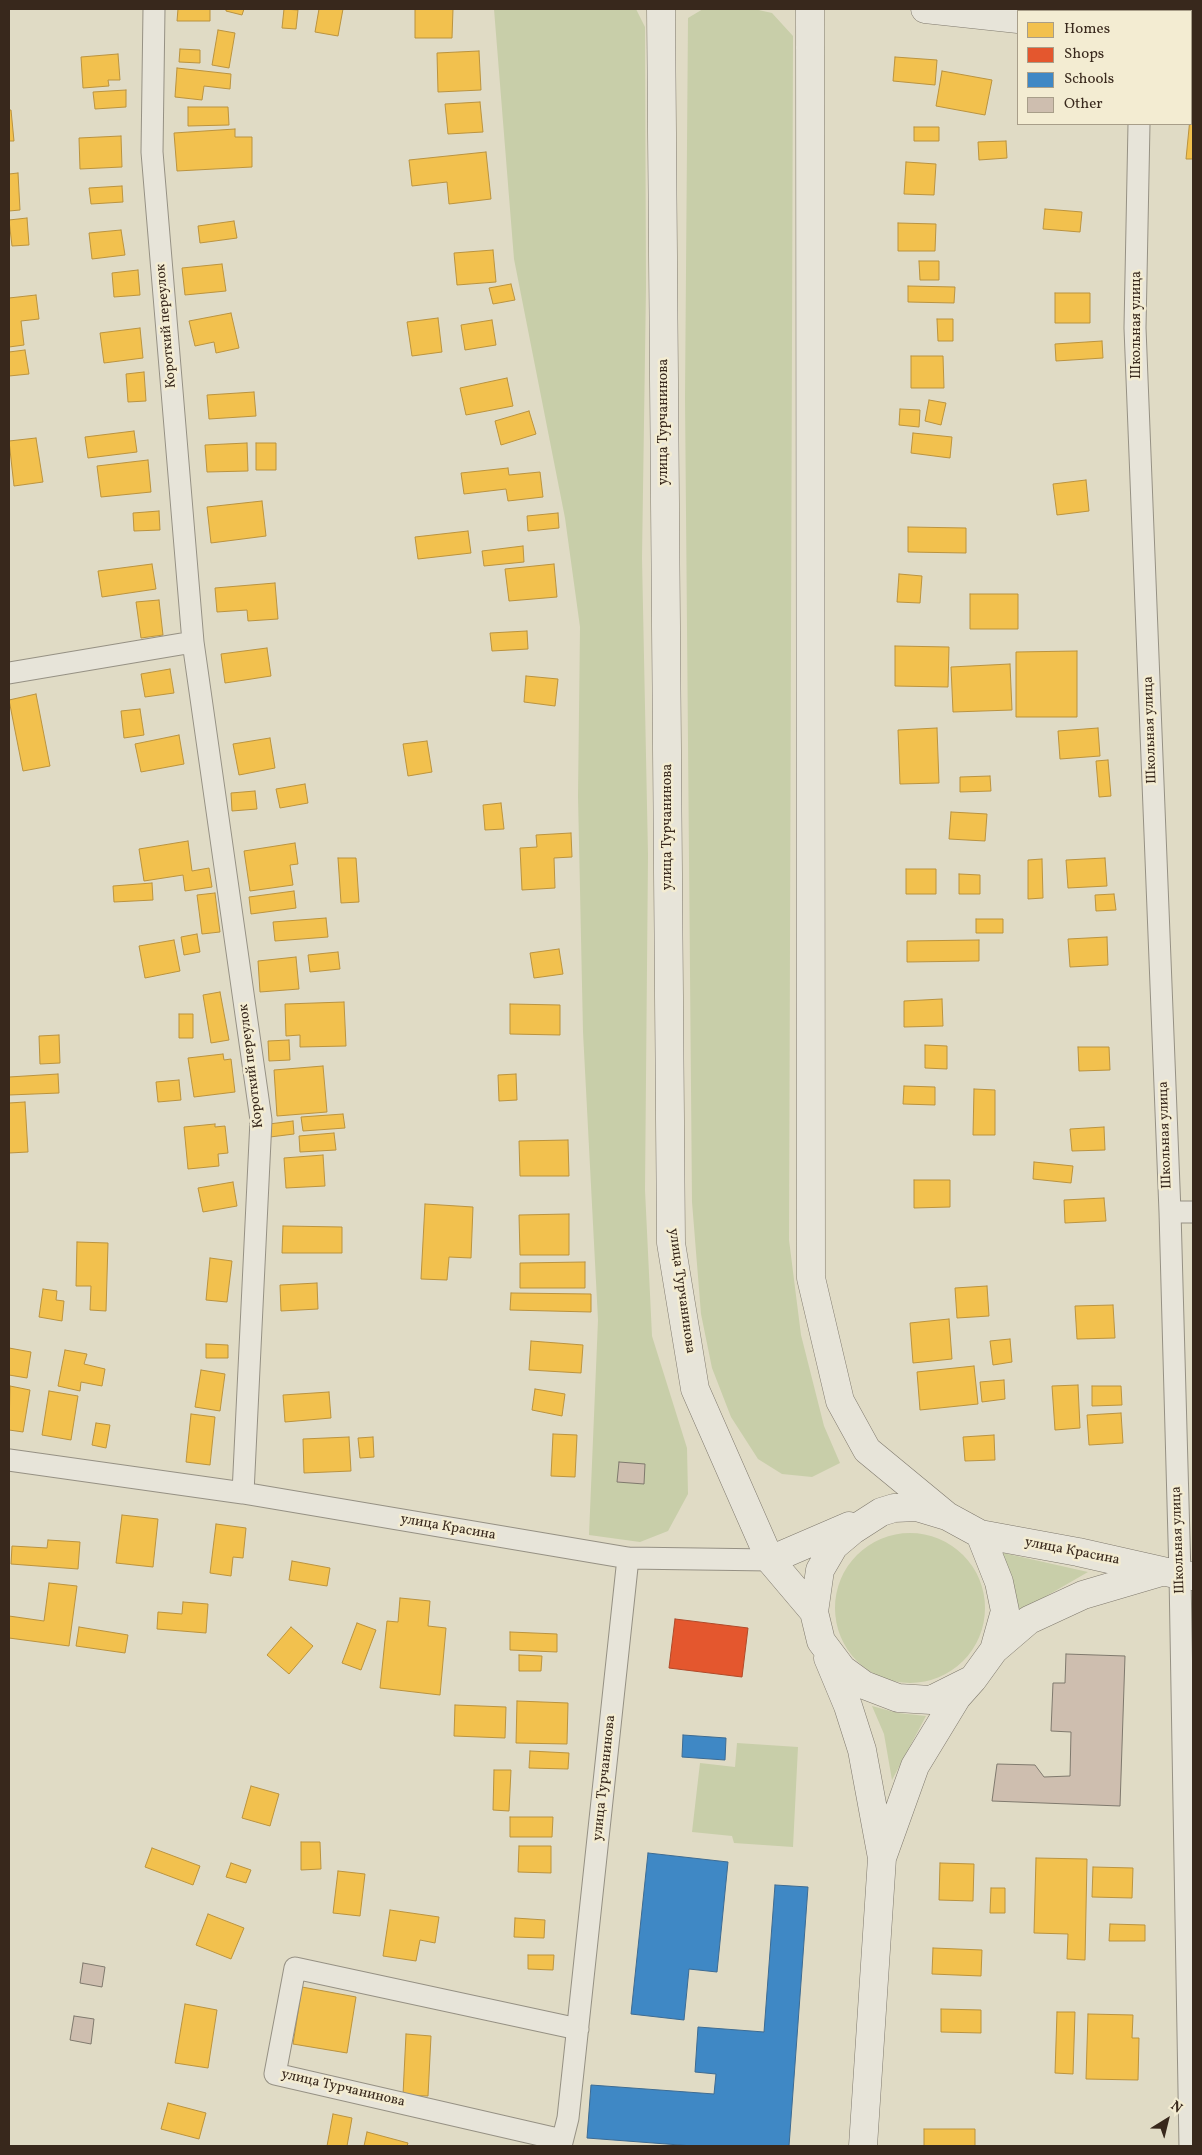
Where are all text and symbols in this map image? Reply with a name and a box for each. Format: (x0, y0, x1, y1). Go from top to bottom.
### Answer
legend (1017, 10, 1192, 125)
text: Homes (1064, 19, 1110, 40)
text: Shops (1064, 44, 1104, 65)
text: Schools (1064, 69, 1114, 90)
text: Other (1064, 94, 1103, 115)
street label: Короткий переулок (153, 263, 181, 389)
street label: Школьная улица (1129, 271, 1145, 379)
street label: улица Турчанинова (656, 359, 672, 485)
street label: Школьная улица (1141, 676, 1161, 784)
street label: улица Турчанинова (660, 764, 676, 890)
street label: Короткий переулок (236, 1003, 268, 1129)
street label: Школьная улица (1156, 1081, 1176, 1189)
street label: улица Турчанинова (664, 1227, 698, 1355)
street label: Школьная улица (1169, 1486, 1189, 1594)
street label: улица Красина (399, 1511, 497, 1545)
street label: улица Красина (1023, 1535, 1121, 1569)
street label: улица Турчанинова (590, 1714, 620, 1842)
street label: улица Турчанинова (280, 2067, 406, 2111)
north arrow (1142, 2095, 1192, 2145)
text: N (1166, 2097, 1186, 2118)

